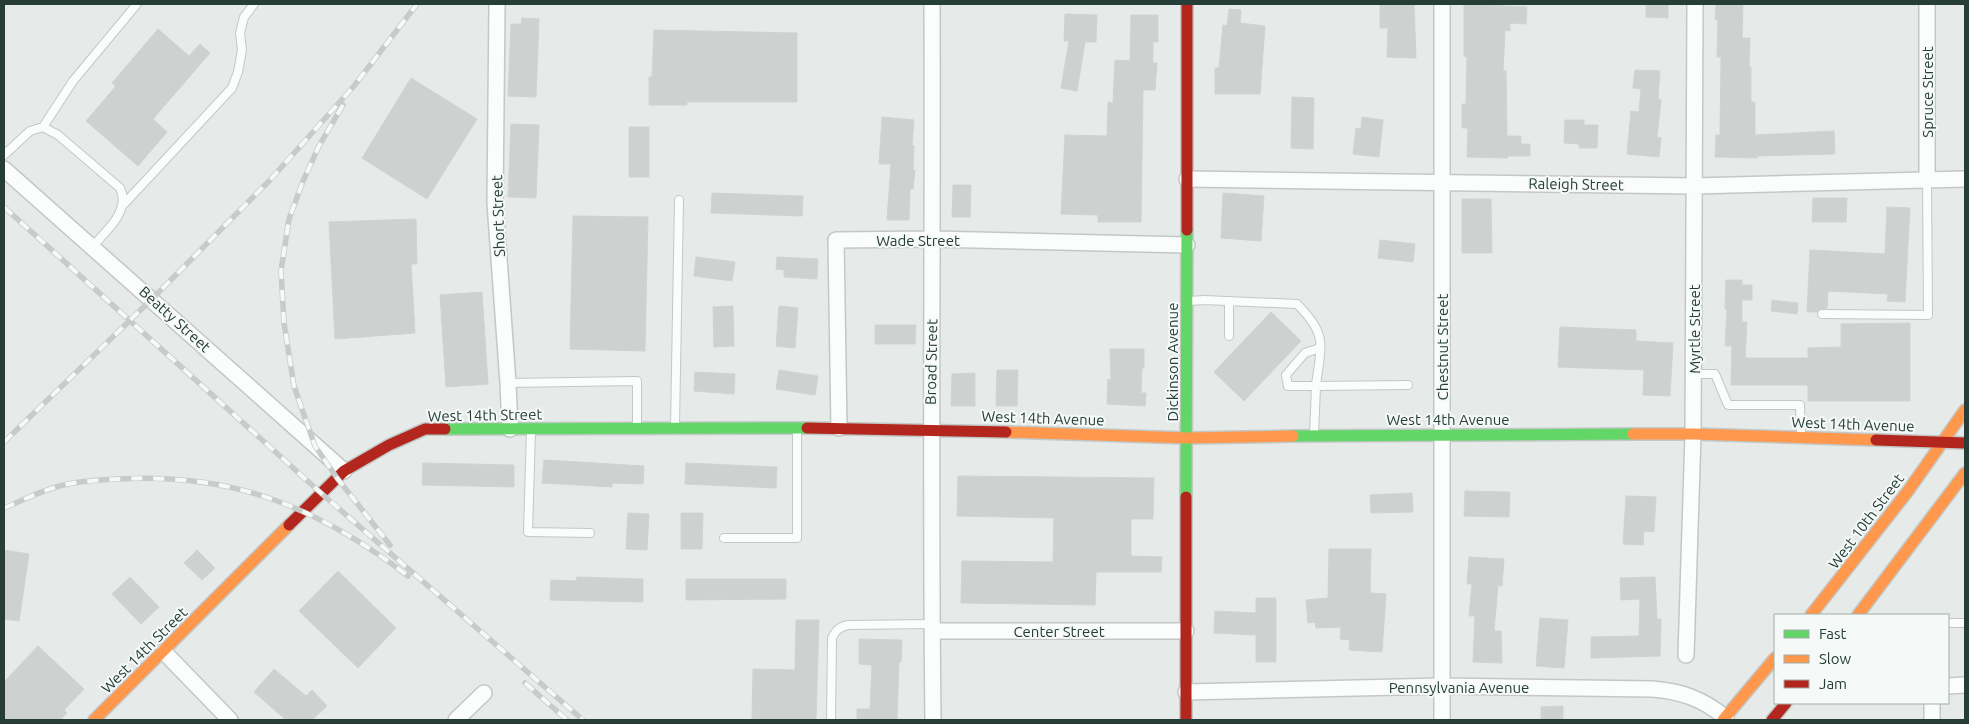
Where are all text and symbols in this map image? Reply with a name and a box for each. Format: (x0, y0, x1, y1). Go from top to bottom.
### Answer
street label: Spruce Street (1919, 46, 1936, 138)
street label: Short Street (488, 175, 508, 257)
street label: Raleigh Street (1528, 175, 1624, 193)
street label: Wade Street (876, 232, 960, 249)
street label: Beatty Street (136, 283, 214, 355)
street label: Myrtle Street (1686, 284, 1703, 374)
street label: Chestnut Street (1434, 294, 1451, 400)
street label: Dickinson Avenue (1164, 303, 1181, 421)
street label: Broad Street (922, 319, 940, 405)
street label: West 14th Street (428, 406, 542, 424)
street label: West 14th Avenue (981, 407, 1105, 429)
street label: West 14th Avenue (1386, 411, 1510, 428)
street label: West 14th Avenue (1791, 413, 1915, 435)
street label: West 10th Street (1825, 470, 1907, 572)
street label: West 14th Street (98, 603, 191, 696)
legend (1774, 614, 1949, 704)
street label: Center Street (1013, 623, 1105, 640)
text: Fast (1819, 625, 1847, 642)
text: Slow (1819, 650, 1852, 667)
text: Jam (1819, 675, 1847, 692)
street label: Pennsylvania Avenue (1389, 679, 1529, 696)

